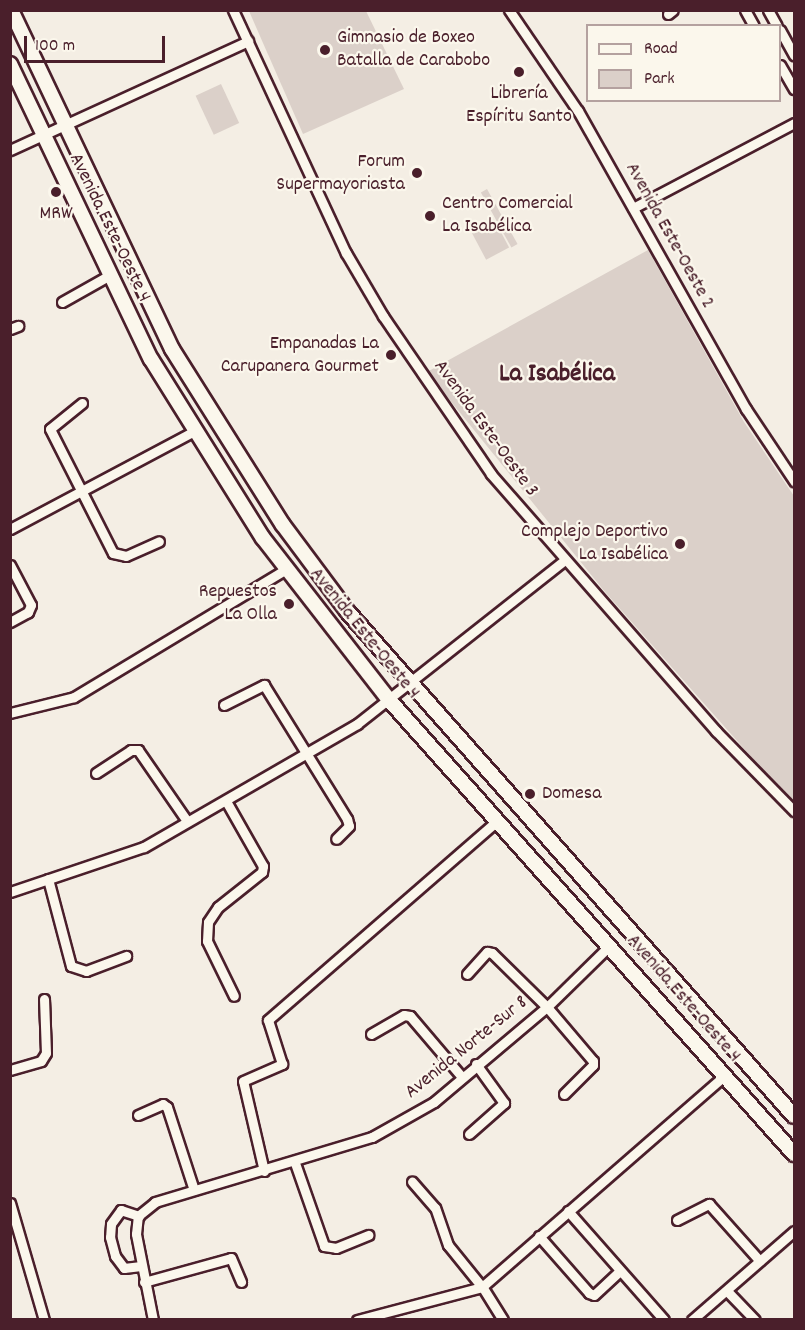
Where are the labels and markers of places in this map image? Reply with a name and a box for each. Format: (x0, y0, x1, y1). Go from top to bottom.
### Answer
place label: Gimnasio de Boxeo Batalla de Carabobo (337, 27, 490, 74)
marker: Gimnasio de Boxeo Batalla de Carabobo (318, 43, 332, 57)
marker: Librería Espíritu Santo (512, 65, 526, 79)
place label: Librería Espíritu Santo (466, 82, 572, 129)
place label: Forum Supermayoriasta (276, 150, 405, 197)
marker: Forum Supermayoriasta (410, 166, 424, 180)
marker: MRW (49, 185, 63, 199)
place label: Centro Comercial La Isabélica (442, 192, 573, 239)
place label: MRW (40, 202, 72, 226)
marker: Centro Comercial La Isabélica (423, 209, 437, 223)
place label: Empanadas La Carupanera Gourmet (221, 332, 379, 379)
marker: Empanadas La Carupanera Gourmet (384, 348, 398, 362)
place label: Complejo Deportivo La Isabélica (521, 520, 668, 567)
marker: Complejo Deportivo La Isabélica (673, 537, 687, 551)
place label: Repuestos La Olla (199, 580, 277, 627)
marker: Repuestos La Olla (282, 597, 296, 611)
place label: Domesa (542, 782, 602, 806)
marker: Domesa (523, 787, 537, 801)

